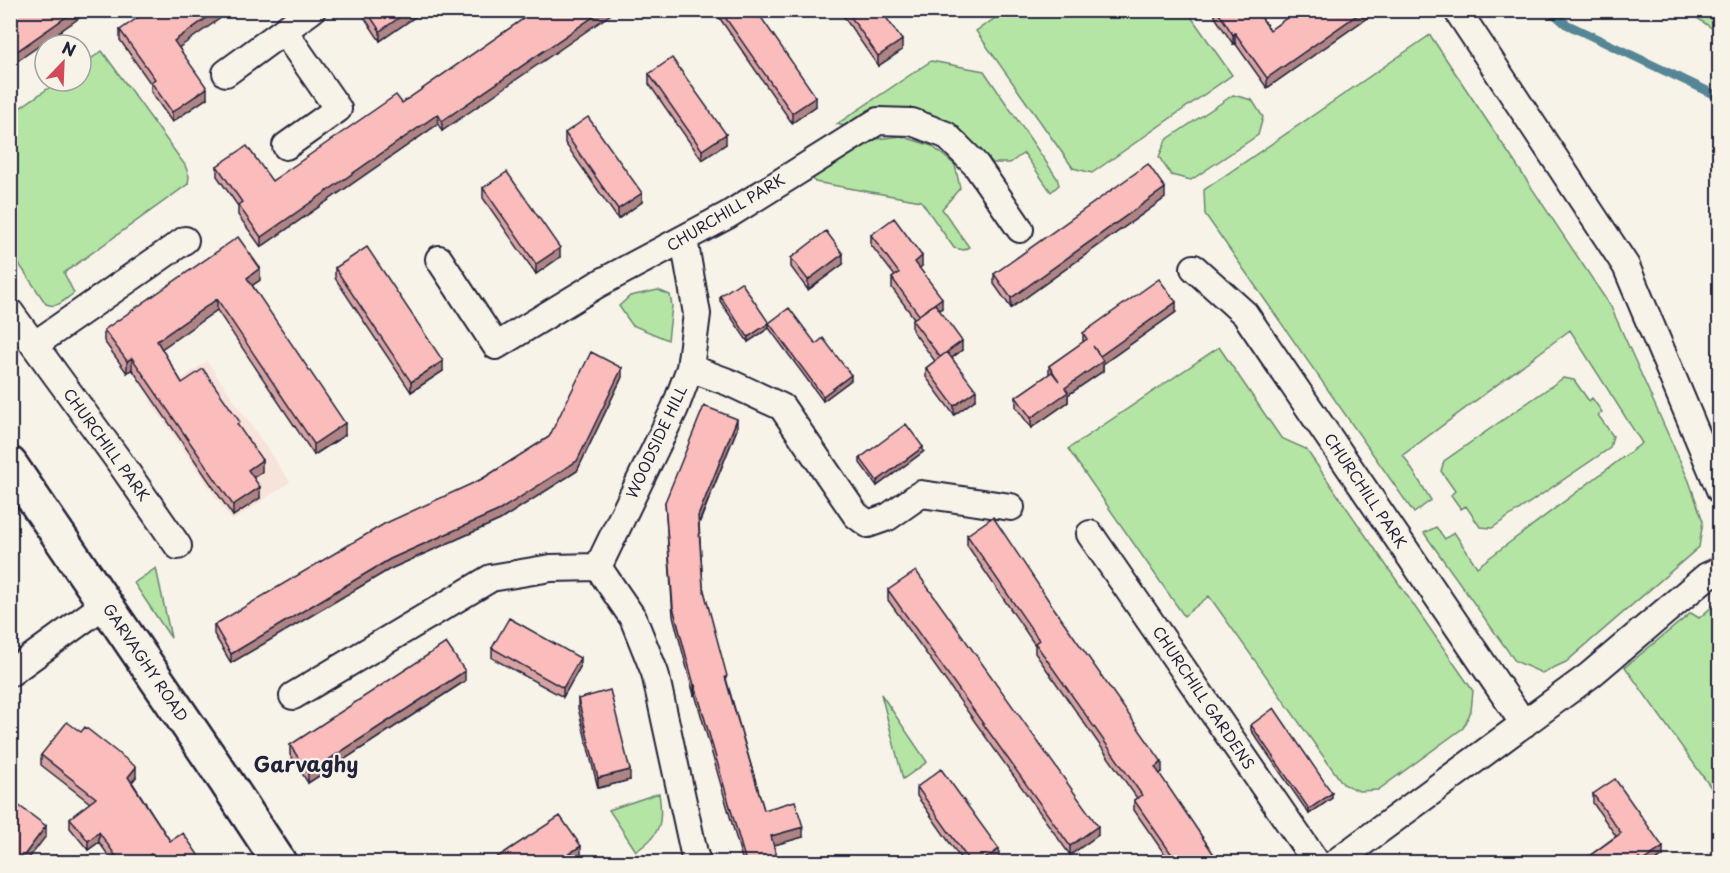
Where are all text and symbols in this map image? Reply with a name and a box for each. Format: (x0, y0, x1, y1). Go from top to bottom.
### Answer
north arrow (33, 33, 93, 93)
text: N (59, 35, 80, 62)
street label: CHURCHILL PARK (662, 167, 789, 256)
street label: WOODSIDE HILL (619, 381, 692, 502)
street label: CHURCHILL PARK (58, 383, 156, 505)
street label: CHURCHILL PARK (1319, 428, 1413, 552)
street label: GARVAGHY ROAD (98, 599, 194, 726)
street label: CHURCHILL GARDENS (1148, 621, 1261, 773)
district label: Garvaghy (254, 747, 358, 779)

